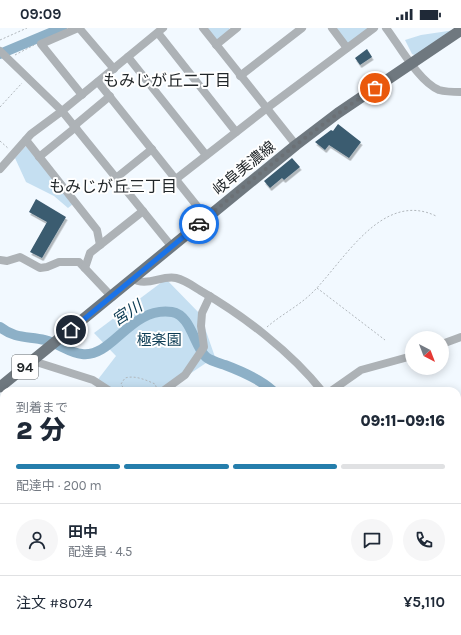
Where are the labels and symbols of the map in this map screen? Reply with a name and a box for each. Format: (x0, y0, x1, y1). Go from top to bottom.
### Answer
district label: もみじが丘二丁目 (103, 71, 231, 90)
pin (358, 71, 392, 105)
street label: 岐阜美濃線 (209, 137, 279, 199)
district label: もみじが丘三丁目 (49, 177, 177, 196)
courier (179, 204, 219, 244)
water label: 宮川 (108, 295, 147, 330)
pin (54, 313, 88, 347)
park label: 極楽園 (136, 331, 182, 349)
north arrow (405, 331, 449, 375)
road number: 94 (12, 355, 38, 379)

